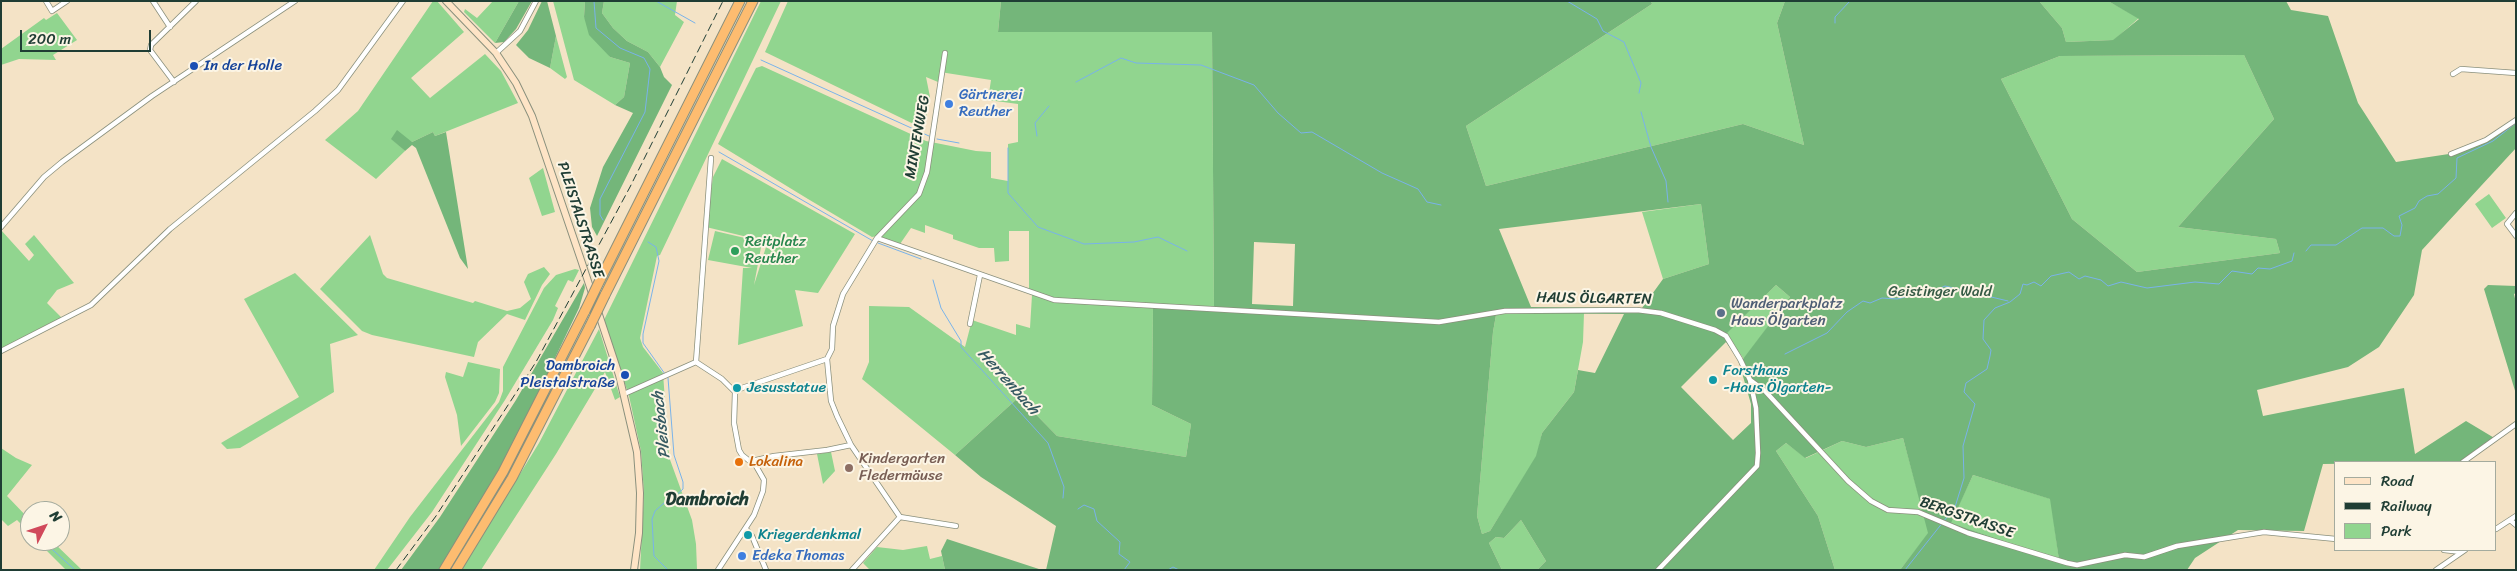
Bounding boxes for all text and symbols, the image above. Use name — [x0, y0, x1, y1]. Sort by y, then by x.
scale bar — [22, 20, 154, 52]
text: 200 m — [28, 26, 71, 52]
place label: In der Holle — [204, 57, 282, 75]
marker: In der Holle — [188, 60, 200, 72]
place label: Gärtnerei Reuther — [959, 86, 1022, 121]
street label: MINTENWEG — [902, 94, 934, 180]
marker: Gärtnerei Reuther — [943, 98, 955, 110]
street label: PLEISTALSTRASSE — [553, 160, 607, 280]
place label: Reitplatz Reuther — [745, 233, 806, 268]
marker: Reitplatz Reuther — [729, 245, 741, 257]
park label: Geistinger Wald — [1888, 283, 1992, 301]
street label: HAUS ÖLGARTEN — [1536, 289, 1652, 309]
place label: Wanderparkplatz Haus Ölgarten — [1731, 295, 1842, 330]
marker: Wanderparkplatz Haus Ölgarten — [1715, 307, 1727, 319]
water label: Herrenbach — [973, 345, 1043, 419]
place label: Dambroich Pleistalstraße — [520, 357, 615, 392]
place label: Forsthaus -Haus Ölgarten- — [1723, 362, 1832, 397]
marker: Dambroich Pleistalstraße — [619, 369, 631, 381]
marker: Forsthaus -Haus Ölgarten- — [1707, 374, 1719, 386]
place label: Jesusstatue — [747, 379, 826, 397]
marker: Jesusstatue — [731, 382, 743, 394]
water label: Pleisbach — [649, 391, 675, 459]
place label: Kindergarten Fledermäuse — [859, 450, 945, 485]
place label: Lokalina — [749, 453, 803, 471]
marker: Lokalina — [733, 456, 745, 468]
legend — [2334, 461, 2497, 551]
marker: Kindergarten Fledermäuse — [843, 462, 855, 474]
text: Road — [2381, 468, 2413, 494]
district label: Dambroich — [665, 489, 749, 511]
street label: BERGSTRASSE — [1917, 493, 2017, 543]
text: Railway — [2381, 493, 2432, 519]
north arrow — [20, 501, 70, 551]
text: N — [43, 505, 69, 528]
text: Park — [2381, 518, 2412, 544]
place label: Kriegerdenkmal — [758, 526, 861, 544]
marker: Kriegerdenkmal — [742, 529, 754, 541]
place label: Edeka Thomas — [752, 547, 844, 565]
marker: Edeka Thomas — [736, 550, 748, 562]

